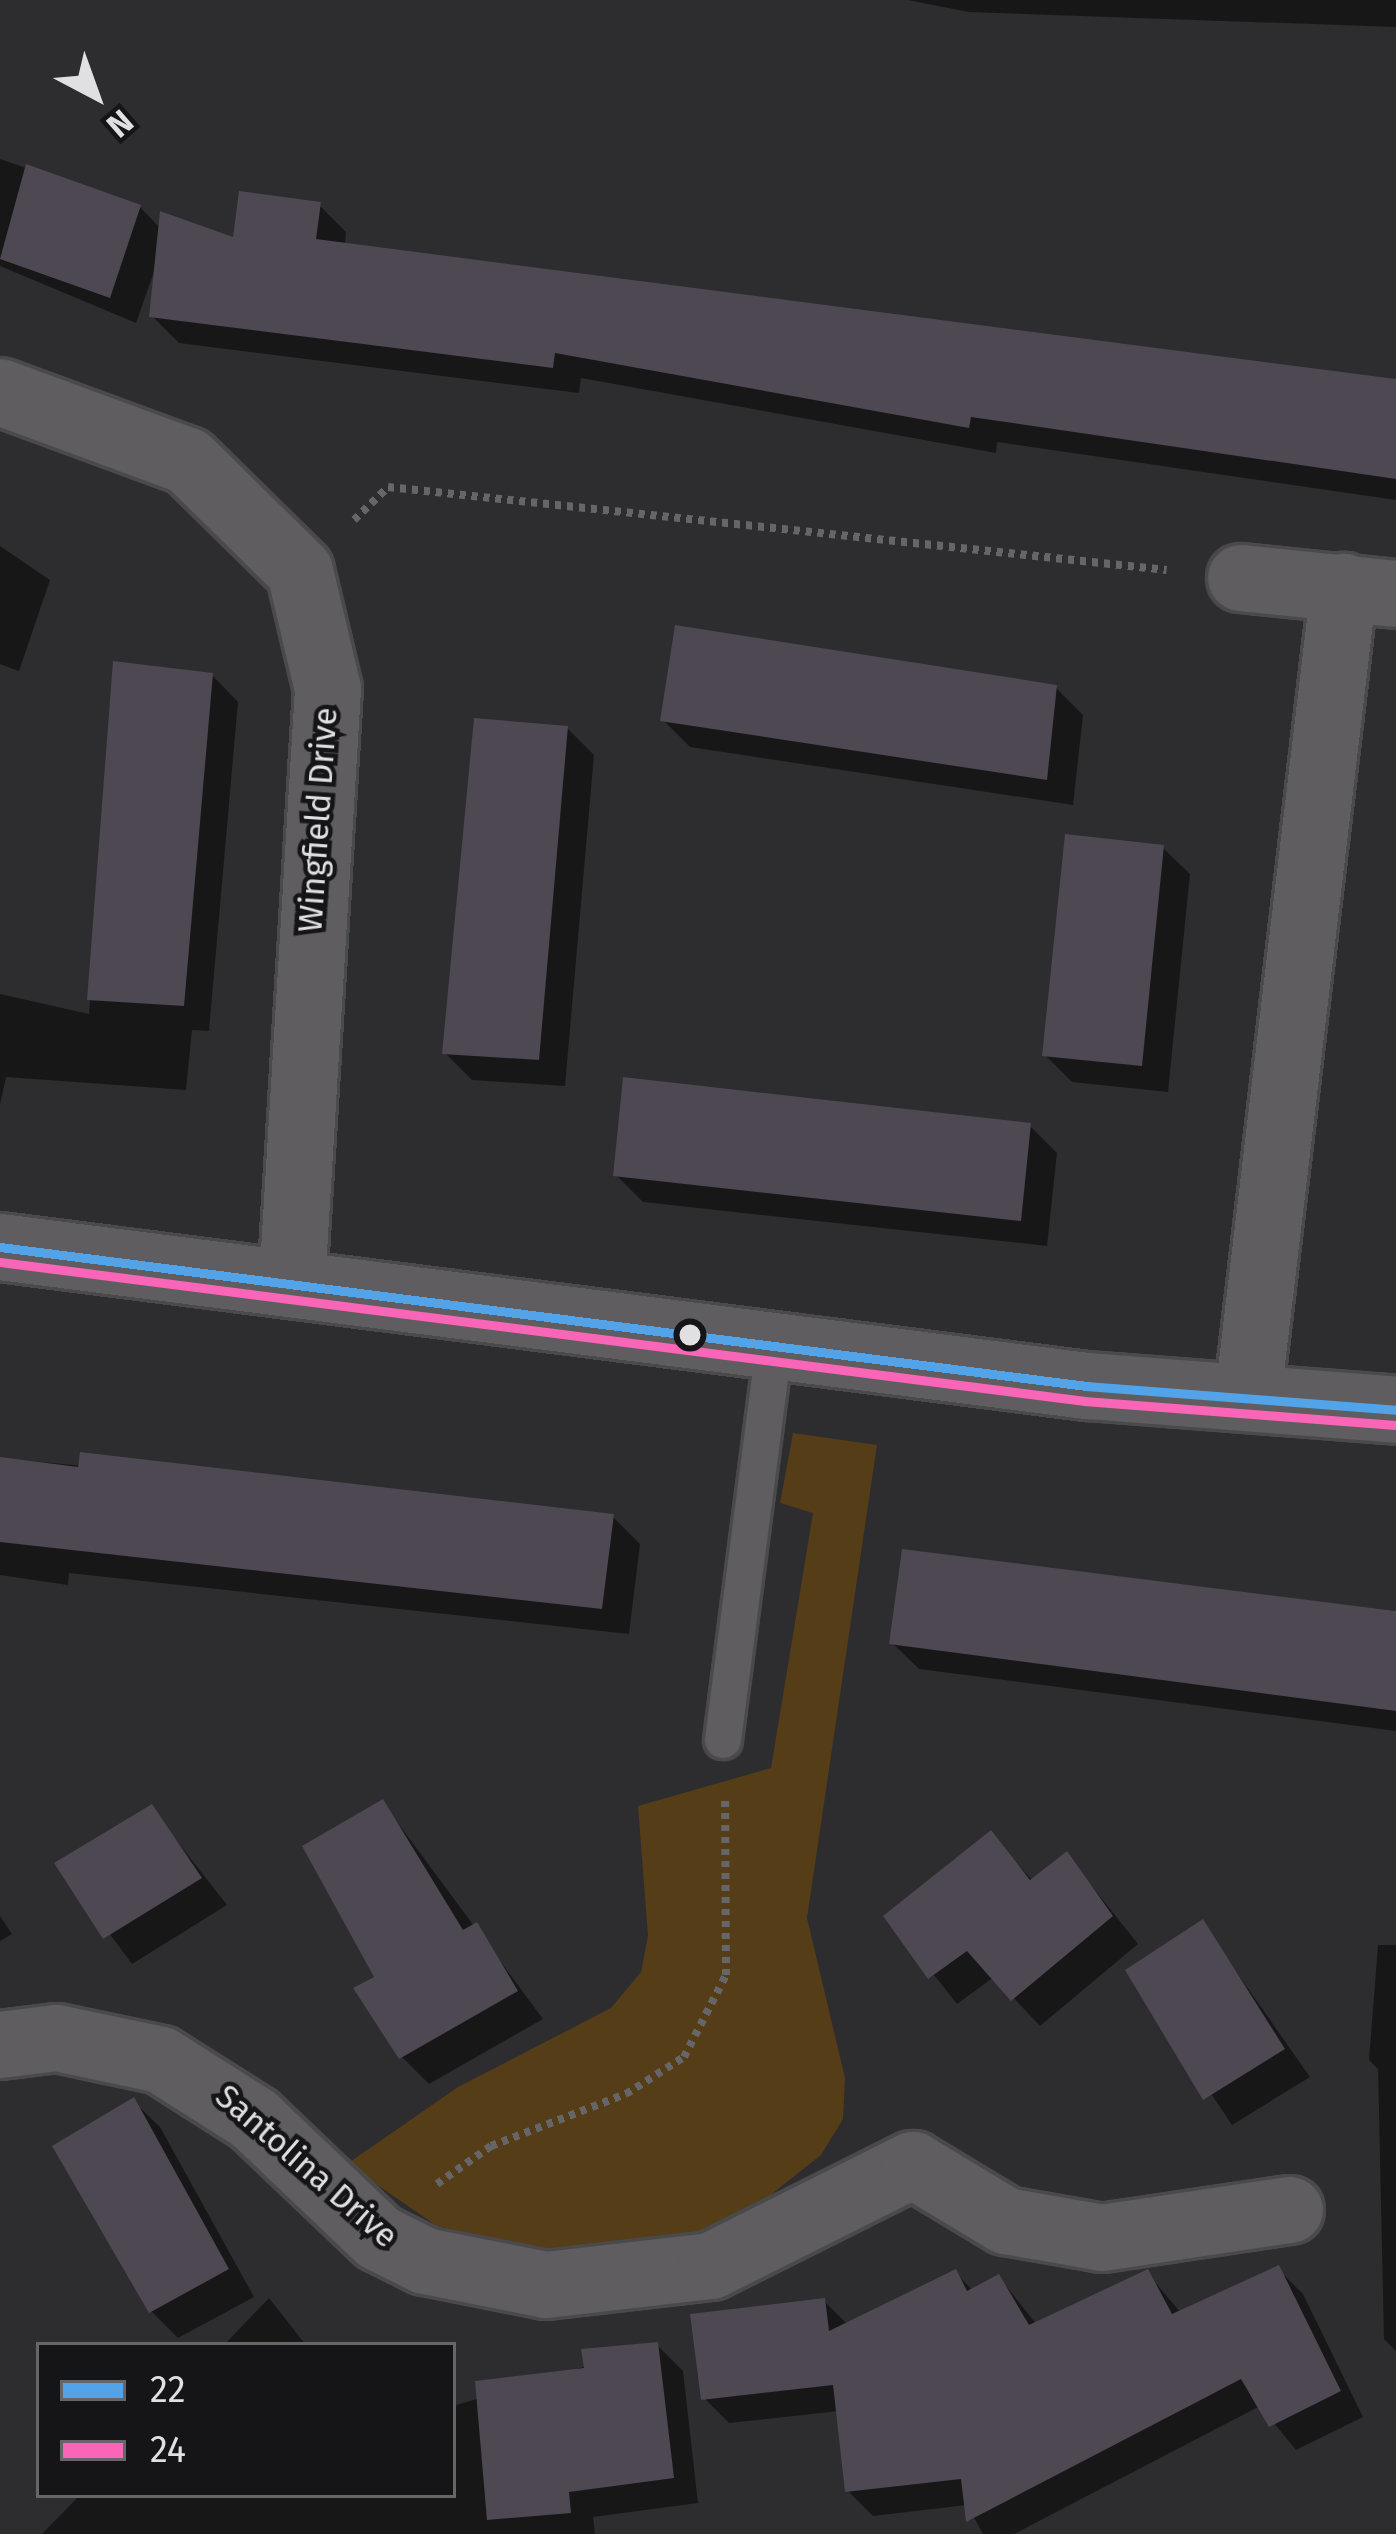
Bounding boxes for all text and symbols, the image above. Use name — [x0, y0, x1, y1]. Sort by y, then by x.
north arrow — [36, 36, 156, 156]
text: N — [98, 101, 141, 145]
street label: Wingfield Drive — [291, 706, 347, 934]
unlabelled marker — [679, 1324, 701, 1346]
street label: Santolina Drive — [207, 2077, 405, 2257]
legend — [36, 2342, 456, 2498]
text: 22 — [150, 2368, 186, 2412]
text: 24 — [150, 2428, 186, 2472]

